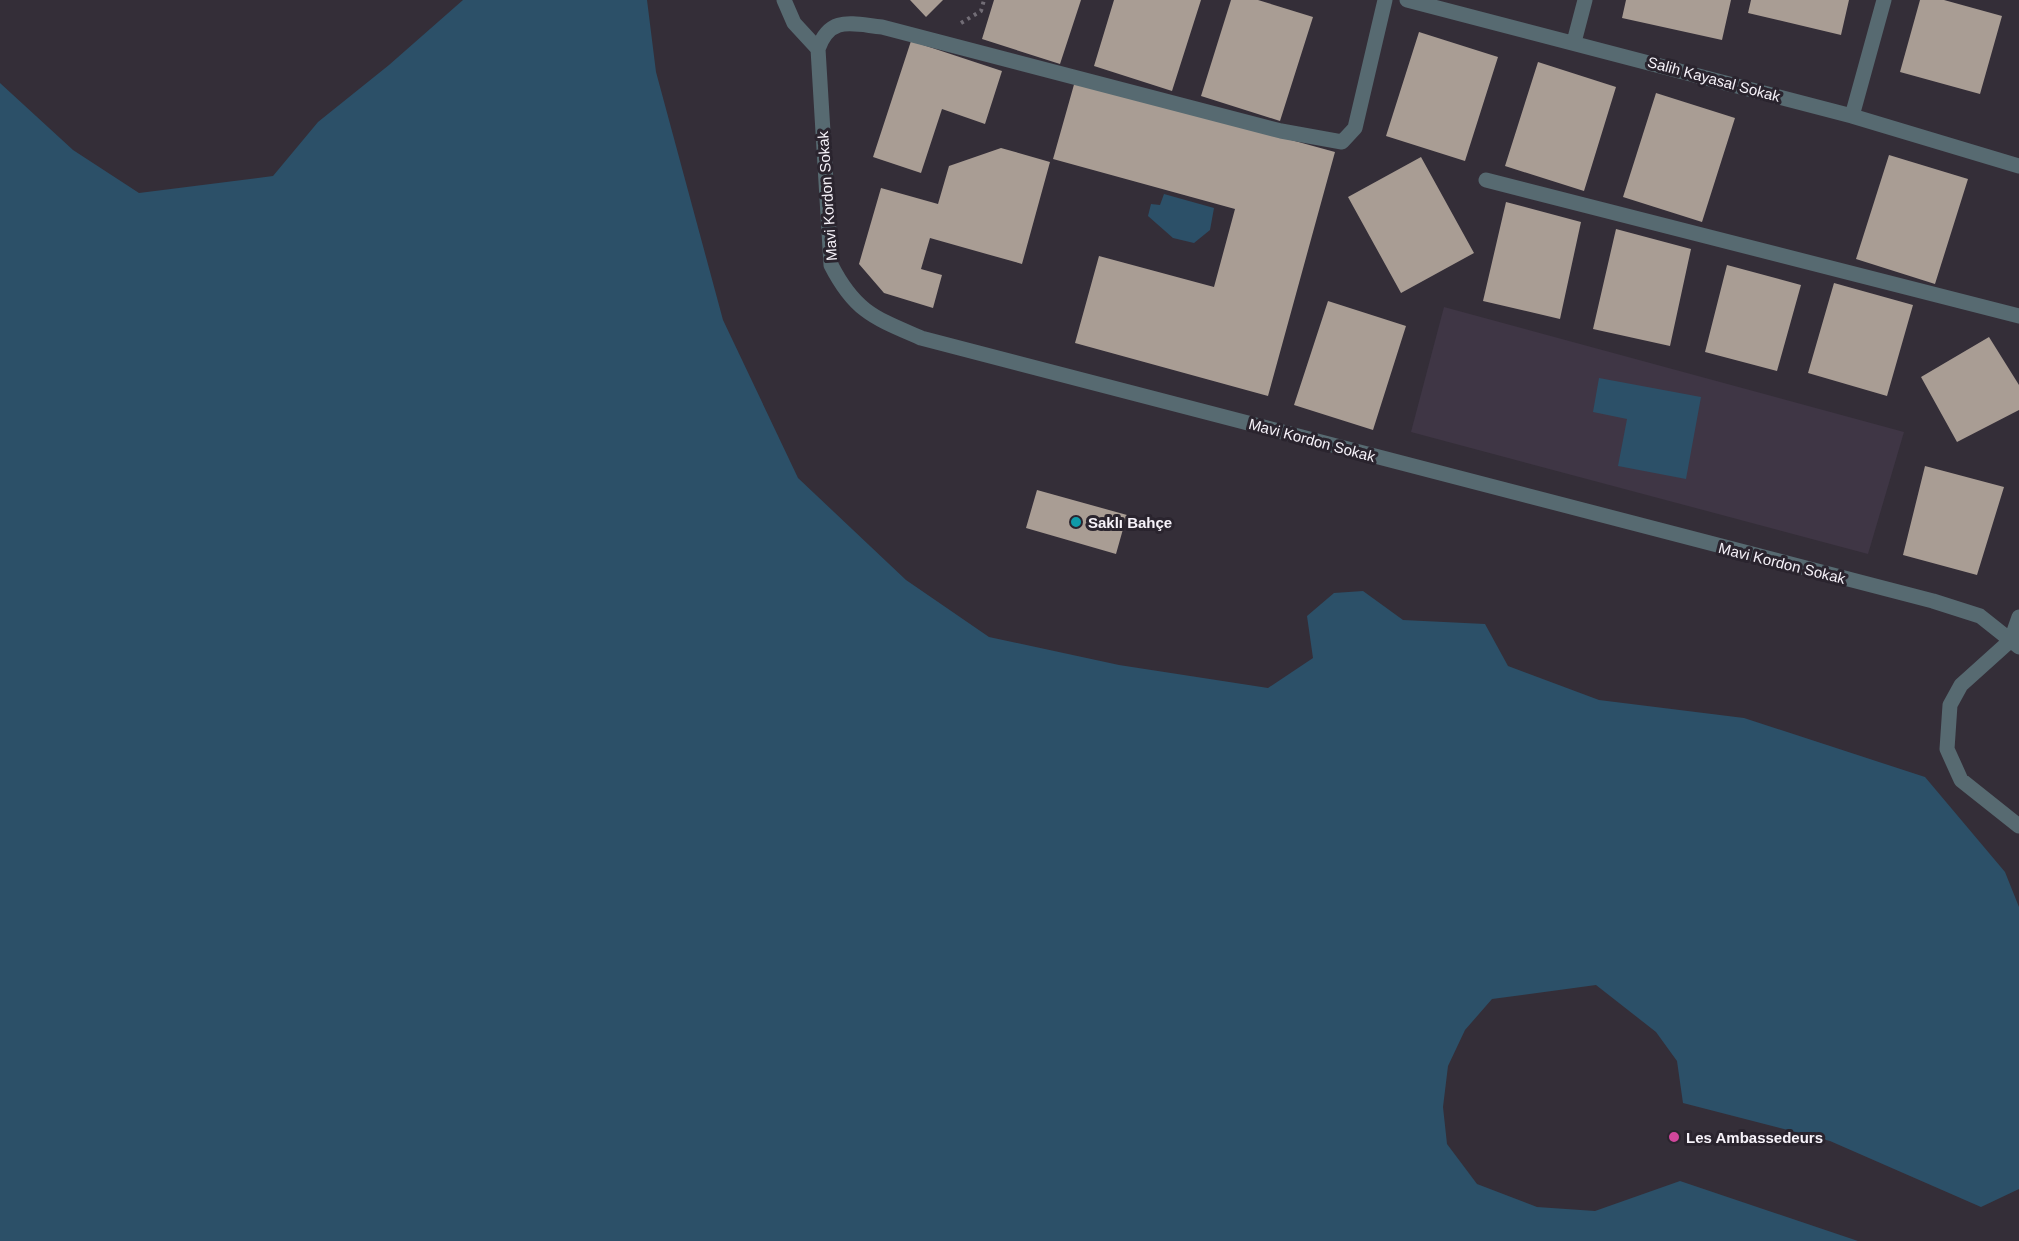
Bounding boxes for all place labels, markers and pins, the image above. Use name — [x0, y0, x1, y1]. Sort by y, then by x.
place label: Saklı Bahçe — [1088, 514, 1172, 531]
marker: Saklı Bahçe — [1069, 515, 1083, 529]
place label: Les Ambassedeurs — [1686, 1129, 1823, 1146]
marker: Les Ambassedeurs — [1667, 1130, 1681, 1144]

